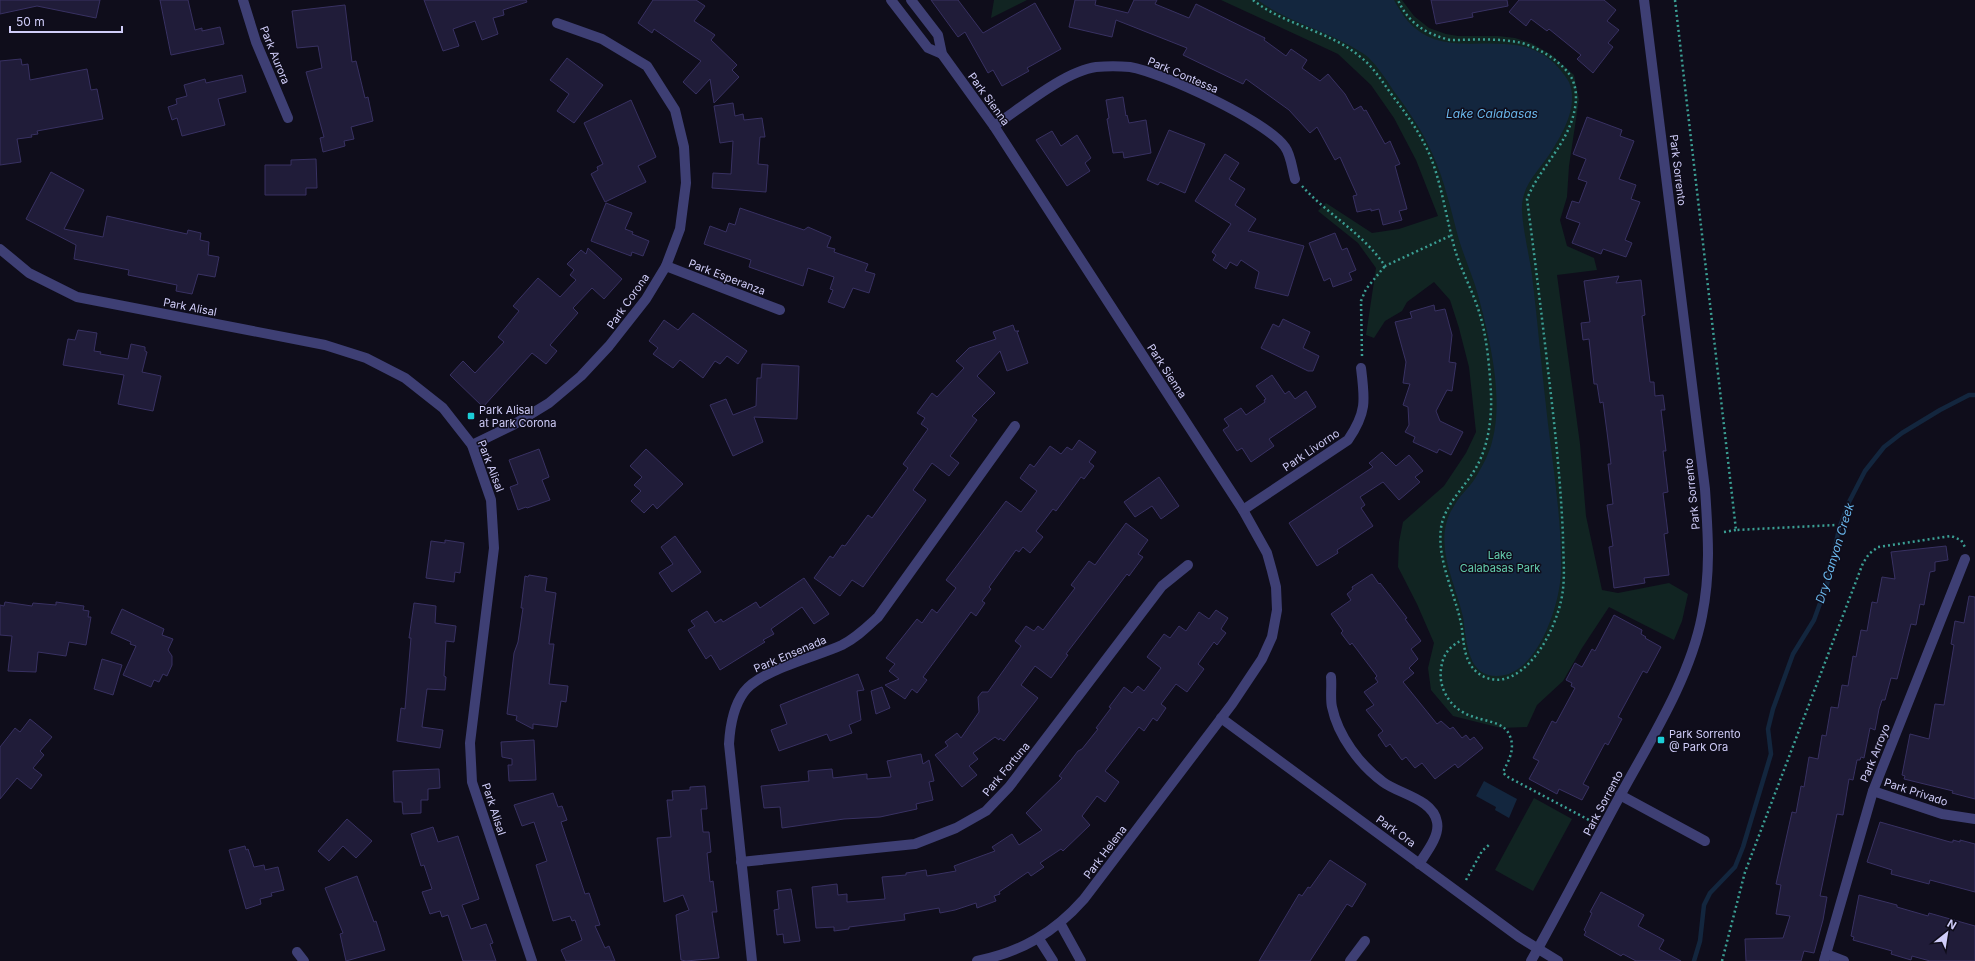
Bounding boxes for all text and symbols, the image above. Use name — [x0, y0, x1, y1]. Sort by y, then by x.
scale bar — [10, 8, 122, 34]
text: 50 m — [16, 14, 45, 29]
street label: Park Aurora — [257, 24, 293, 86]
street label: Park Contessa — [1146, 54, 1220, 96]
street label: Park Sienna — [965, 70, 1013, 128]
water label: Lake Calabasas — [1446, 106, 1538, 121]
street label: Park Sorrento — [1667, 134, 1689, 207]
street label: Park Esperanza — [687, 256, 767, 298]
street label: Park Corona — [604, 271, 652, 331]
street label: Park Alisal — [162, 295, 218, 319]
street label: Park Sienna — [1144, 341, 1190, 401]
place label: Park Alisal at Park Corona — [479, 403, 556, 430]
marker: Park Alisal at Park Corona — [466, 411, 476, 421]
street label: Park Livorno — [1280, 426, 1342, 474]
street label: Park Alisal — [475, 438, 507, 494]
street label: Park Sorrento — [1681, 457, 1703, 530]
water label: Dry Canyon Creek — [1812, 500, 1857, 605]
park label: Lake Calabasas Park — [1460, 548, 1540, 575]
street label: Park Ensenada — [752, 632, 828, 676]
street label: Park Arroyo — [1857, 722, 1893, 784]
place label: Park Sorrento @ Park Ora — [1669, 727, 1741, 754]
marker: Park Sorrento @ Park Ora — [1656, 735, 1666, 745]
street label: Park Fortuna — [979, 739, 1033, 799]
street label: Park Sorrento — [1580, 768, 1626, 838]
street label: Park Privado — [1882, 775, 1950, 809]
street label: Park Alisal — [479, 781, 509, 837]
street label: Park Ora — [1374, 812, 1418, 850]
street label: Park Helena — [1080, 823, 1130, 881]
north arrow — [1927, 913, 1967, 953]
text: N — [1945, 916, 1959, 932]

